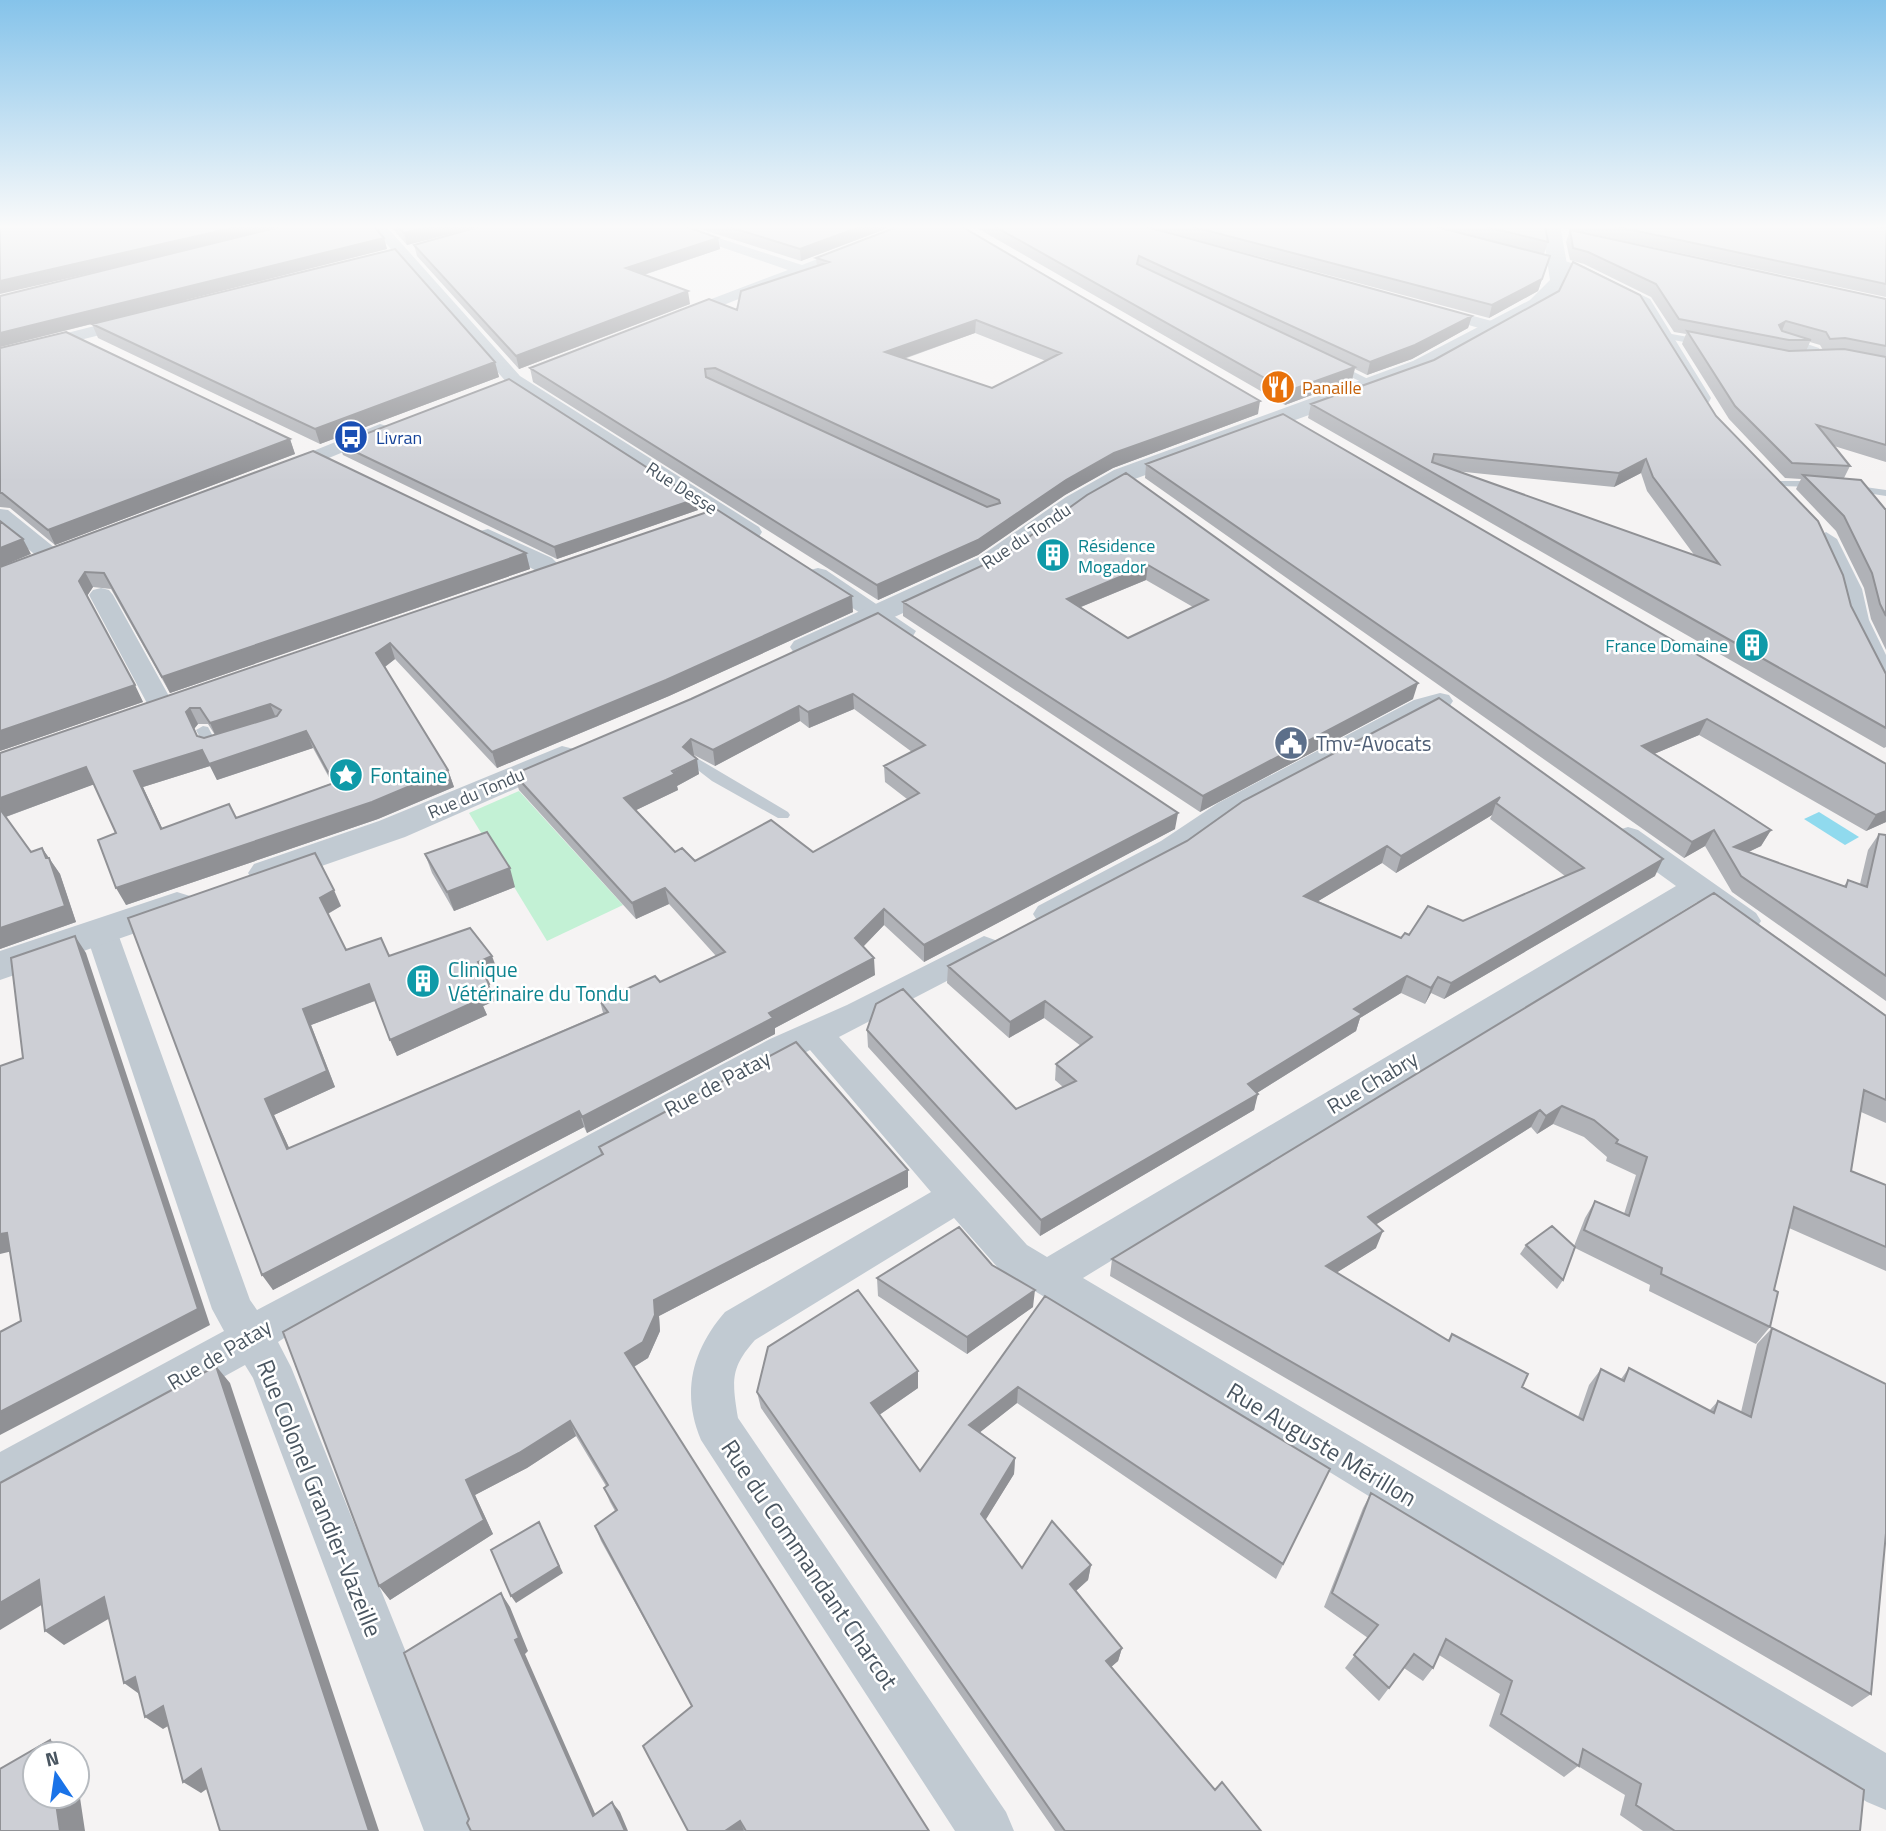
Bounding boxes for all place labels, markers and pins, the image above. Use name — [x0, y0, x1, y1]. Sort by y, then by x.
restaurant icon: Panaille — [1259, 368, 1297, 406]
place label: Panaille — [1302, 374, 1362, 401]
bus stop icon: Livran — [332, 418, 370, 456]
place label: Livran — [376, 424, 422, 451]
place label: Résidence Mogador — [1078, 532, 1155, 580]
building icon: Résidence Mogador — [1034, 536, 1072, 574]
building icon: France Domaine — [1733, 626, 1771, 664]
place label: France Domaine — [1605, 632, 1728, 659]
public building icon: Tmv-Avocats — [1272, 724, 1310, 762]
place label: Tmv-Avocats — [1316, 727, 1431, 759]
place icon: Fontaine — [327, 756, 365, 794]
place label: Fontaine — [370, 759, 447, 791]
place label: Clinique Vétérinaire du Tondu — [448, 953, 629, 1009]
building icon: Clinique Vétérinaire du Tondu — [404, 962, 442, 1000]

